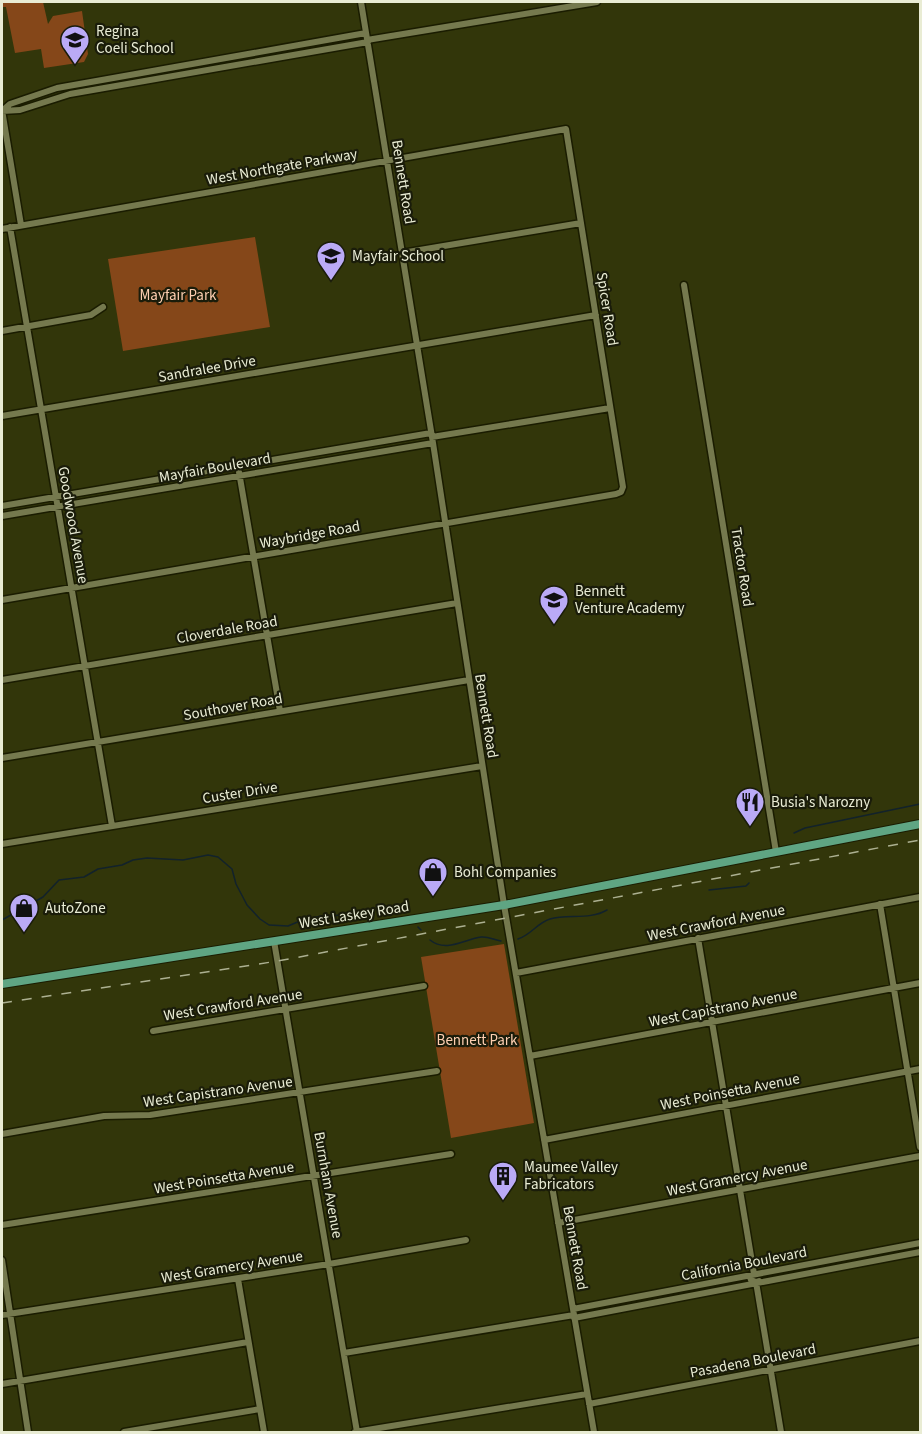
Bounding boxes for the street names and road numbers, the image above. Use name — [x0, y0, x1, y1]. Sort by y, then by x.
street label: Bennett Road — [386, 138, 420, 226]
street label: West Northgate Parkway — [205, 143, 359, 191]
street label: Spicer Road — [591, 271, 623, 347]
street label: Sandralee Drive — [157, 350, 257, 388]
street label: Mayfair Boulevard — [157, 448, 273, 488]
street label: Goodwood Avenue — [52, 465, 94, 585]
street label: Waybridge Road — [258, 516, 362, 554]
street label: Tractor Road — [725, 526, 759, 608]
street label: Cloverdale Road — [175, 611, 279, 649]
street label: Bennett Road — [469, 672, 503, 760]
street label: Southover Road — [182, 688, 284, 726]
street label: Custer Drive — [201, 777, 279, 809]
street label: West Laskey Road — [297, 896, 411, 934]
street label: West Crawford Avenue — [645, 899, 787, 947]
street label: West Capistrano Avenue — [647, 983, 799, 1033]
street label: West Crawford Avenue — [162, 984, 304, 1026]
street label: West Poinsetta Avenue — [659, 1068, 801, 1116]
street label: West Capistrano Avenue — [142, 1071, 294, 1113]
street label: Burnham Avenue — [308, 1130, 348, 1240]
street label: West Gramercy Avenue — [665, 1154, 809, 1202]
street label: West Poinsetta Avenue — [153, 1157, 295, 1199]
street label: Bennett Road — [557, 1204, 593, 1292]
street label: California Boulevard — [679, 1242, 809, 1286]
street label: West Gramercy Avenue — [160, 1245, 304, 1289]
street label: Pasadena Boulevard — [688, 1338, 818, 1384]

